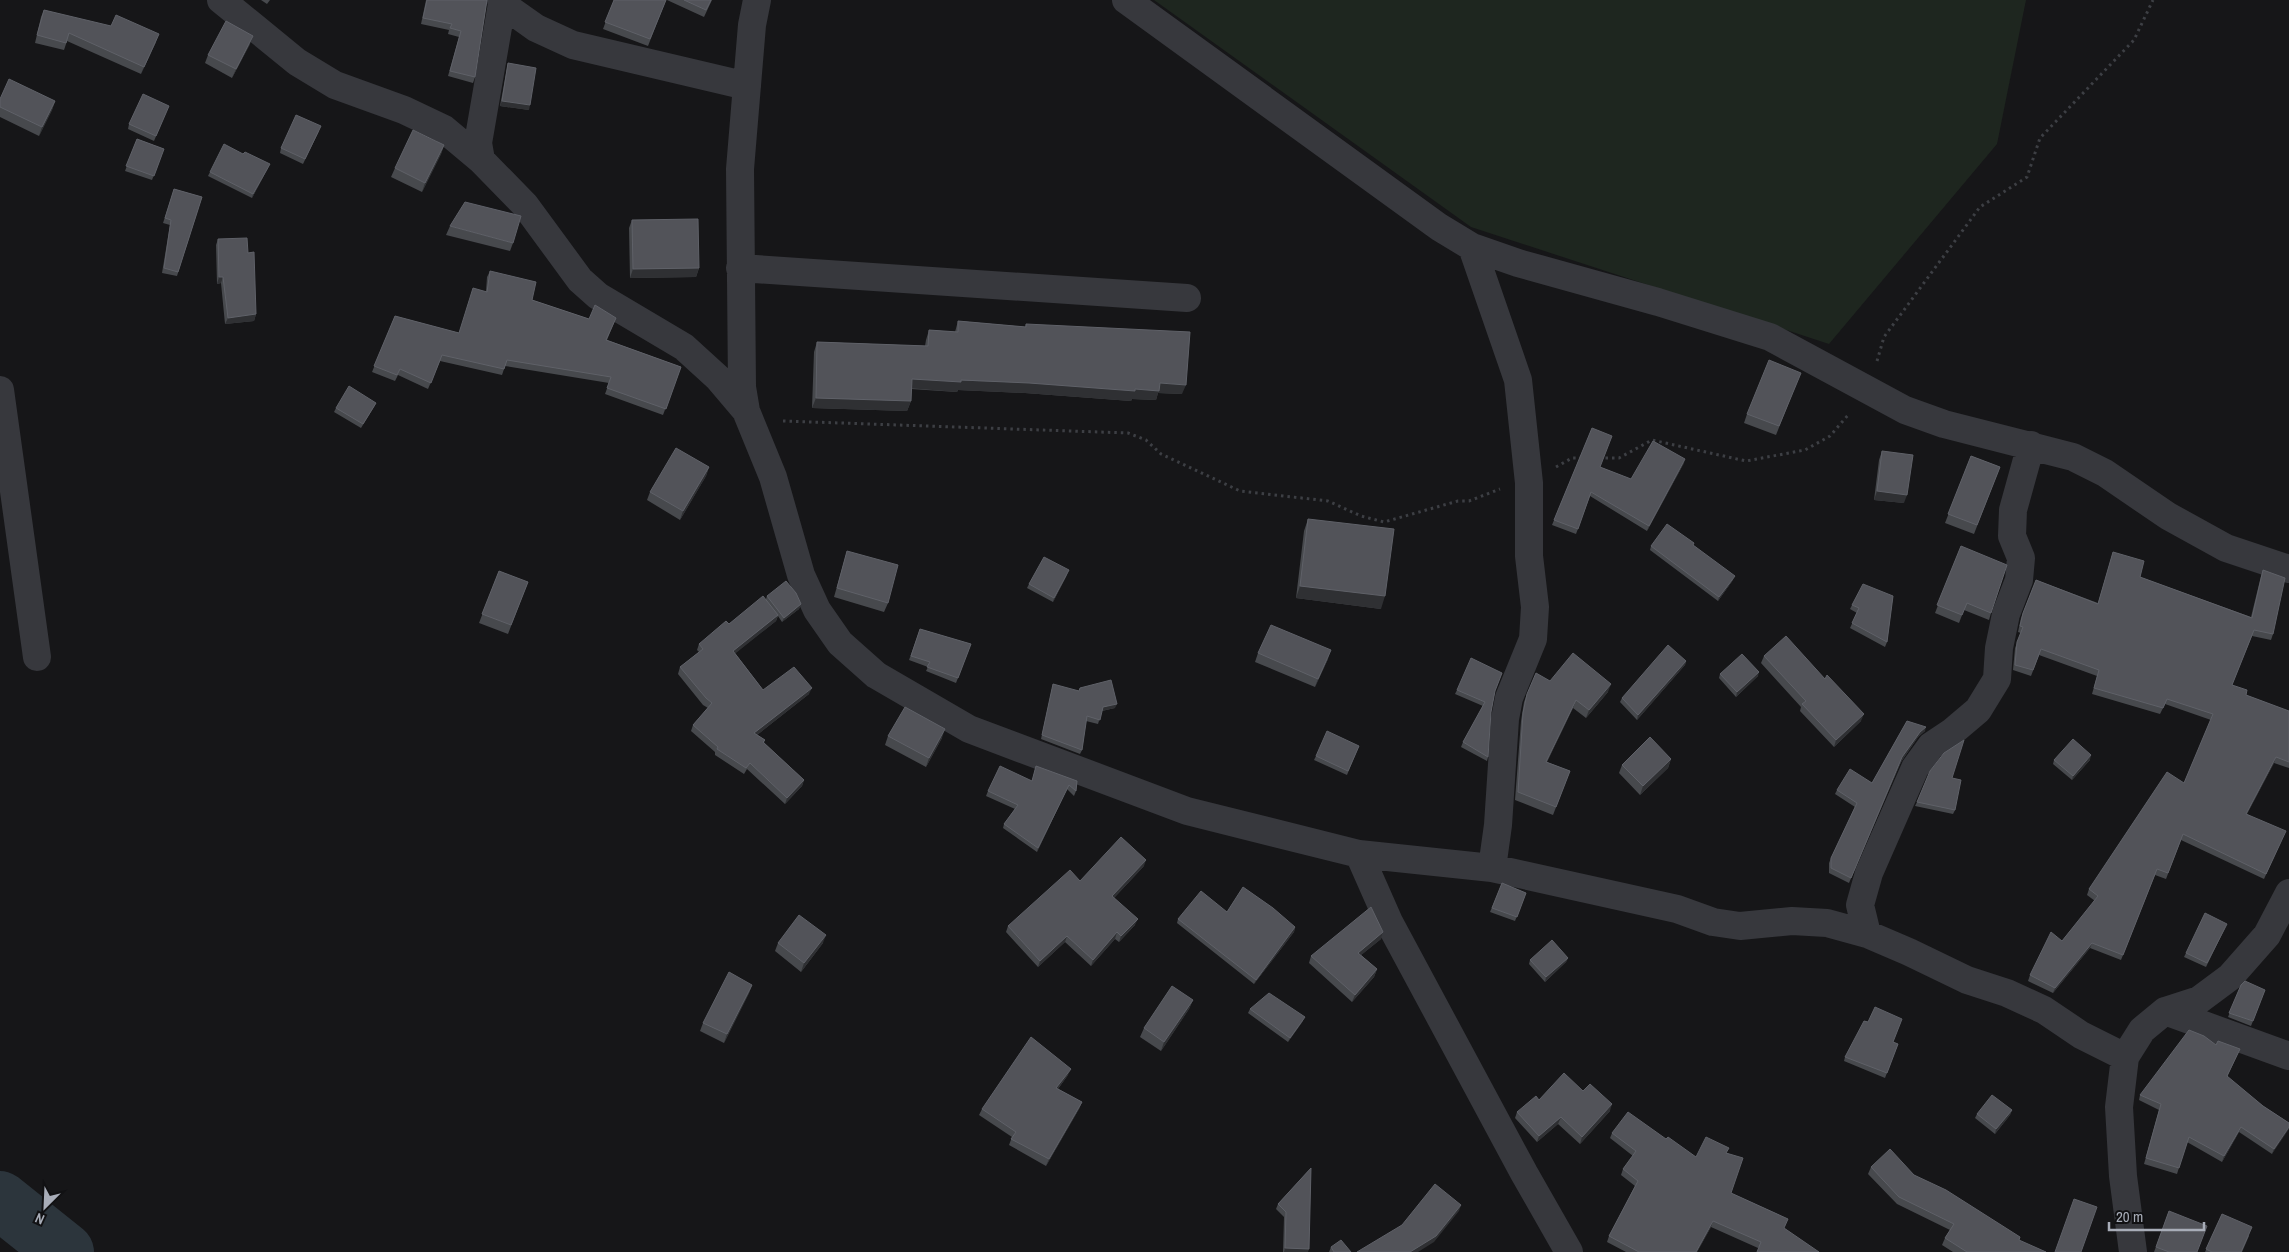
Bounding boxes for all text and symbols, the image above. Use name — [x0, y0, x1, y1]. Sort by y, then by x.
north arrow — [20, 1182, 70, 1232]
scale bar — [2109, 1200, 2204, 1232]
text: 20 m — [2116, 1206, 2143, 1227]
text: N — [32, 1209, 47, 1229]

